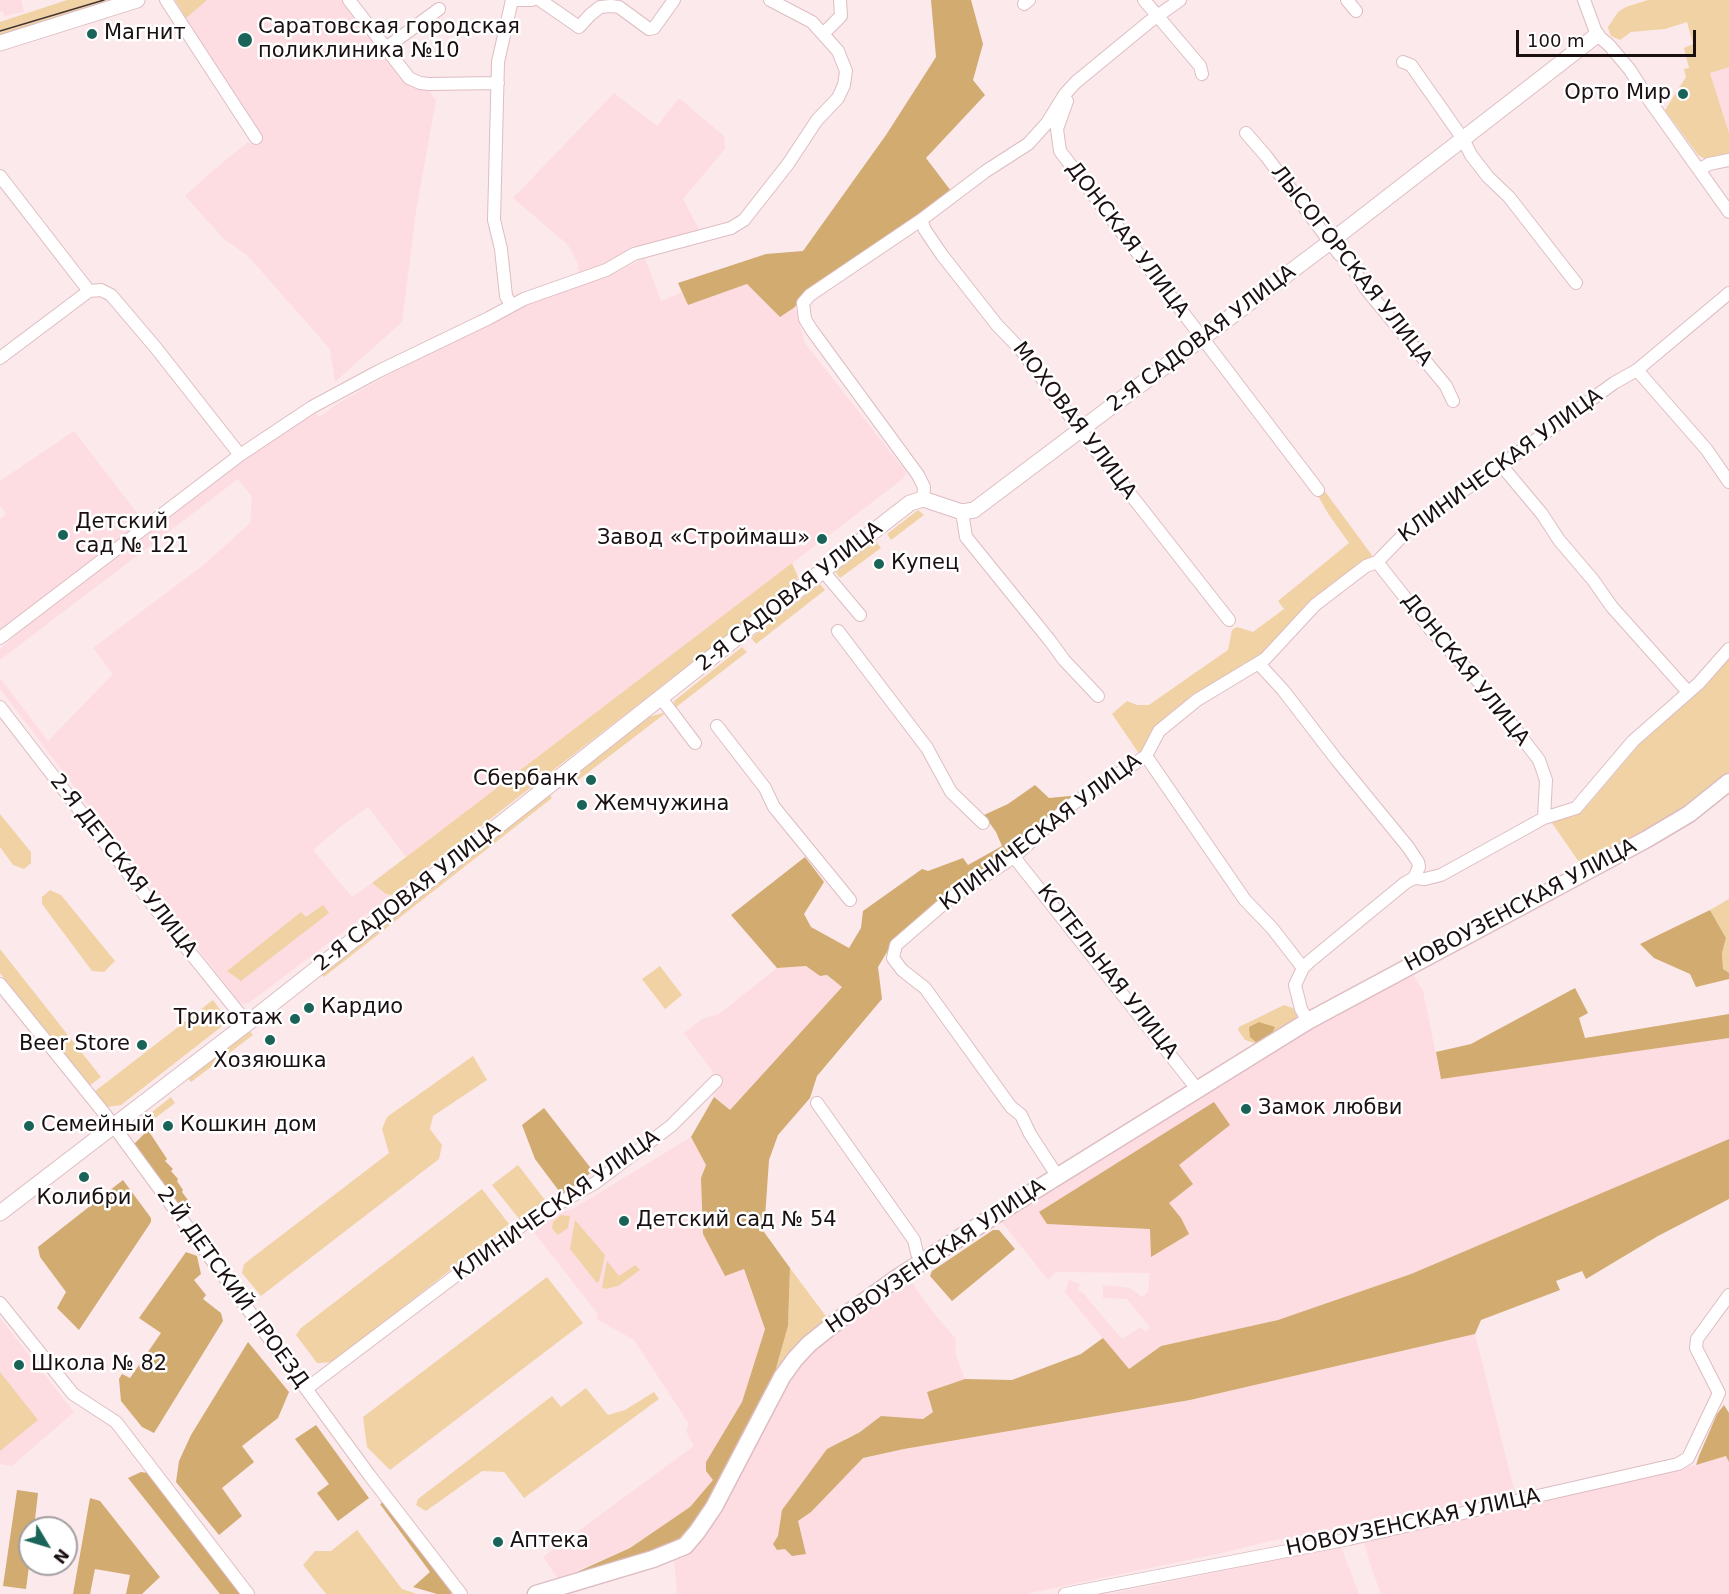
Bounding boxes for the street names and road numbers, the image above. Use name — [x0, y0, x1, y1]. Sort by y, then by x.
street label: ДОНСКАЯ УЛИЦА — [1060, 157, 1194, 323]
street label: ЛЫСОГОРСКАЯ УЛИЦА — [1265, 161, 1437, 371]
street label: 2-Я САДОВАЯ УЛИЦА — [1103, 260, 1301, 418]
street label: МОХОВАЯ УЛИЦА — [1007, 337, 1141, 505]
street label: КЛИНИЧЕСКАЯ УЛИЦА — [1394, 384, 1608, 548]
street label: 2-Я САДОВАЯ УЛИЦА — [692, 517, 888, 677]
street label: ДОНСКАЯ УЛИЦА — [1396, 589, 1534, 751]
street label: КЛИНИЧЕСКАЯ УЛИЦА — [935, 749, 1147, 917]
street label: 2-Я ДЕТСКАЯ УЛИЦА — [44, 770, 202, 962]
street label: 2-Я САДОВАЯ УЛИЦА — [310, 817, 506, 977]
street label: НОВОУЗЕНСКАЯ УЛИЦА — [1401, 834, 1641, 978]
street label: КОТЕЛЬНАЯ УЛИЦА — [1031, 880, 1183, 1064]
street label: КЛИНИЧЕСКАЯ УЛИЦА — [449, 1125, 665, 1287]
street label: НОВОУЗЕНСКАЯ УЛИЦА — [822, 1174, 1050, 1340]
street label: 2-Й ДЕТСКИЙ ПРОЕЗД — [151, 1183, 313, 1393]
street label: НОВОУЗЕНСКАЯ УЛИЦА — [1284, 1484, 1542, 1562]

